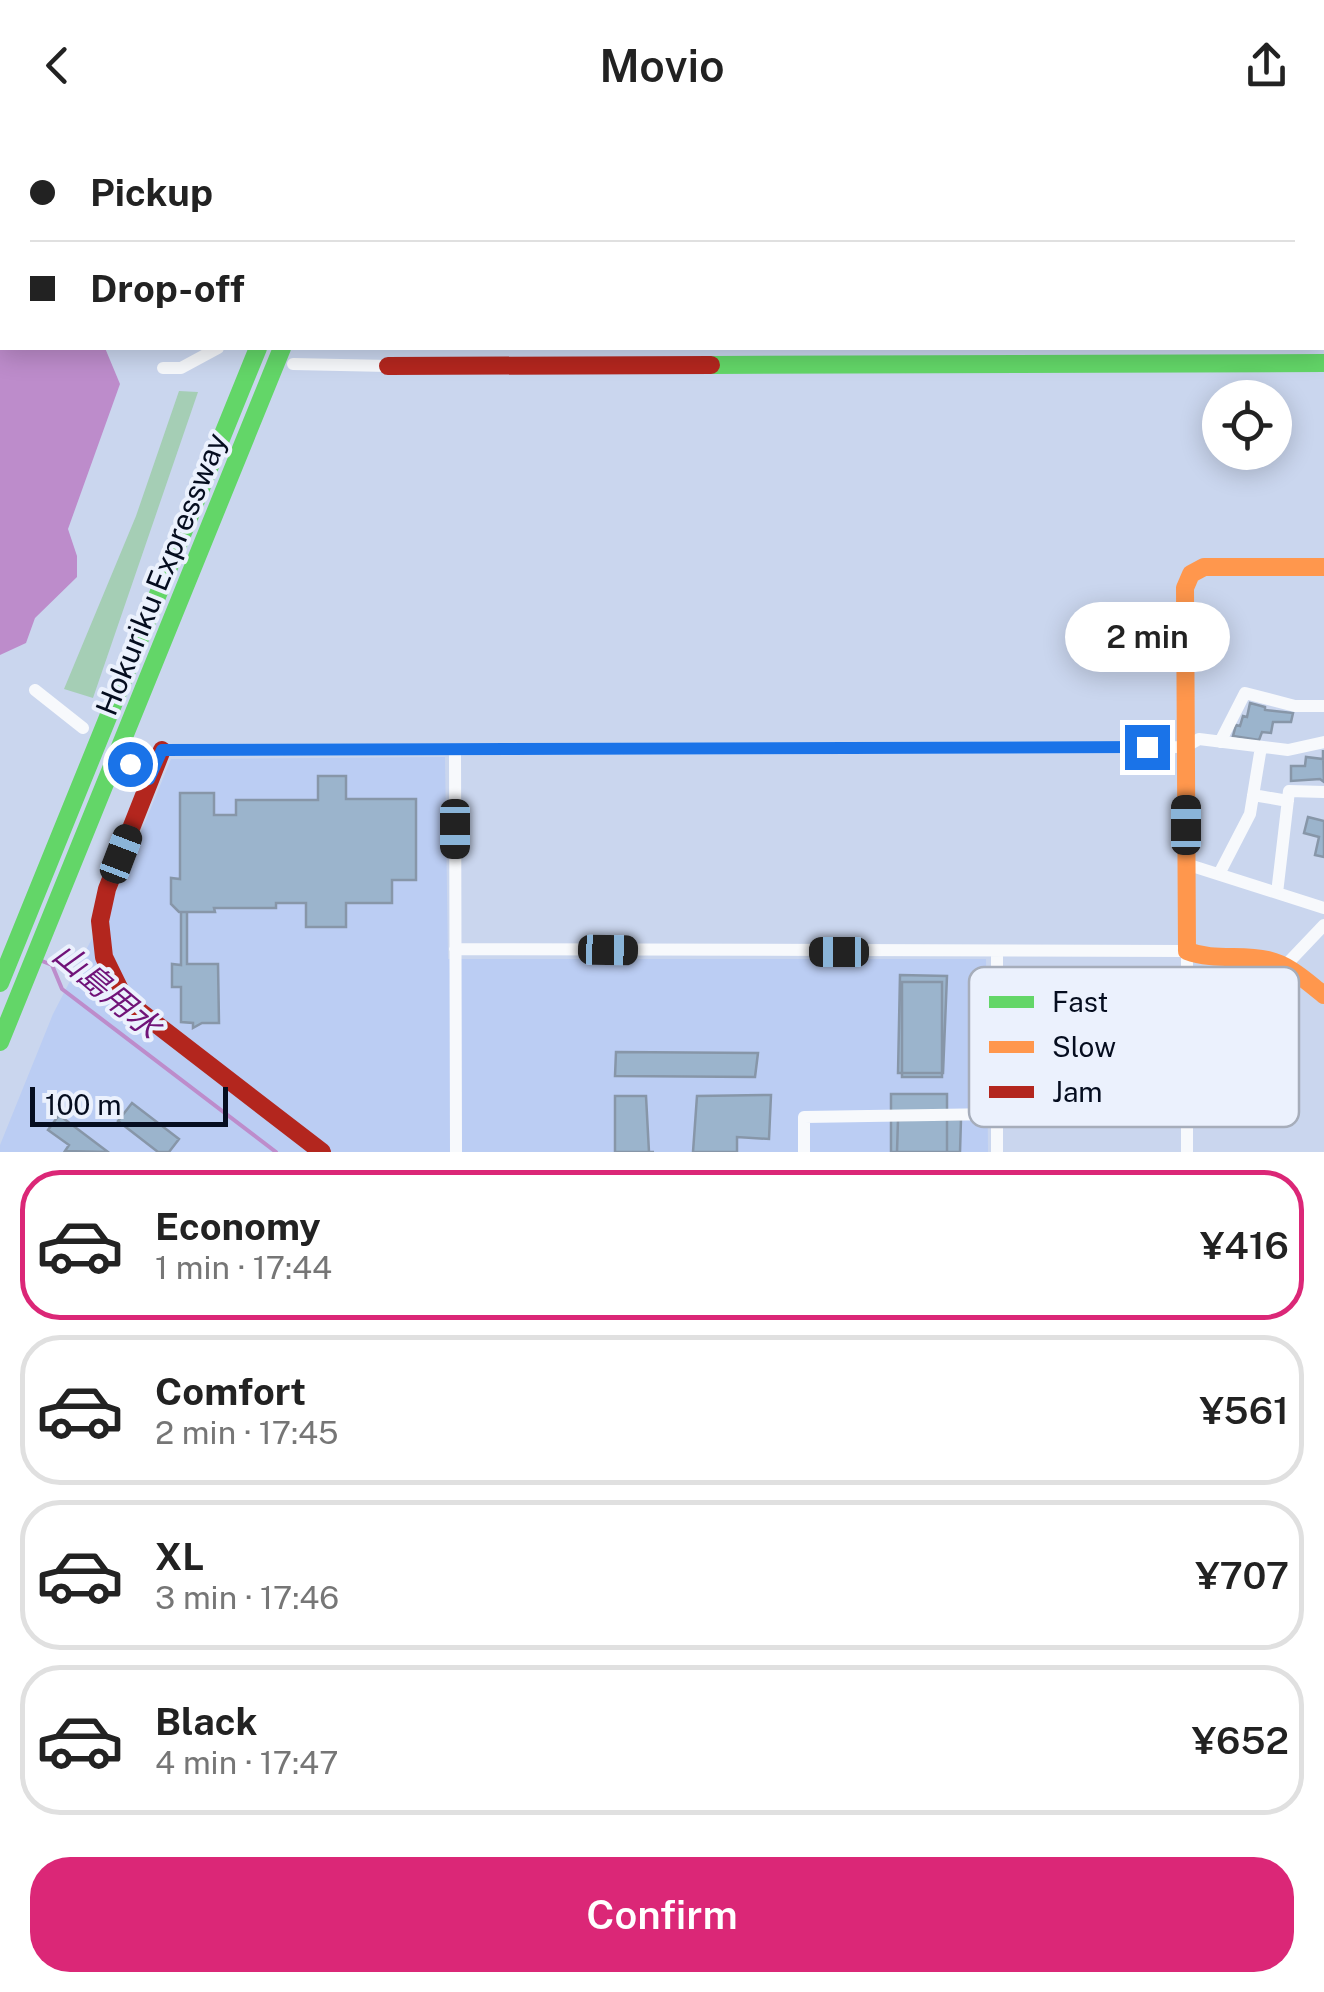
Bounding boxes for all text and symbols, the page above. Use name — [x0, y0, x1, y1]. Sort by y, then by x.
icon: back — [30, 38, 85, 93]
icon: share — [1239, 38, 1294, 93]
text: Movio — [599, 39, 725, 92]
text: Pickup — [90, 170, 213, 215]
text: Drop-off — [90, 266, 245, 311]
map controls — [1202, 380, 1292, 470]
button: locate — [1202, 380, 1292, 470]
street label: Hokuriku Expressway — [88, 428, 234, 720]
callout: 2 min — [1064, 602, 1230, 672]
text: 2 min — [1106, 618, 1189, 655]
route end — [1125, 725, 1170, 770]
route start — [108, 742, 153, 787]
car — [1171, 795, 1201, 855]
car — [440, 799, 470, 859]
car — [96, 821, 146, 887]
car — [578, 934, 638, 966]
water label: 山島用水 — [46, 935, 170, 1047]
car — [809, 937, 869, 967]
legend — [969, 967, 1299, 1127]
text: Fast — [1052, 985, 1108, 1018]
text: Slow — [1052, 1030, 1116, 1063]
text: Jam — [1052, 1075, 1103, 1108]
scale bar — [30, 1082, 228, 1126]
text: 100 m — [45, 1088, 122, 1121]
icon: car — [35, 1200, 125, 1290]
text: Economy — [155, 1204, 321, 1249]
text: ¥416 — [1200, 1223, 1289, 1268]
text: 1 min · 17:44 — [155, 1249, 332, 1286]
icon: car — [35, 1365, 125, 1455]
text: Comfort — [155, 1369, 306, 1414]
text: ¥561 — [1199, 1388, 1289, 1433]
text: 2 min · 17:45 — [155, 1414, 338, 1451]
icon: car — [35, 1530, 125, 1620]
text: XL — [155, 1534, 204, 1579]
text: ¥707 — [1195, 1553, 1289, 1598]
text: 3 min · 17:46 — [155, 1579, 339, 1616]
icon: car — [35, 1695, 125, 1785]
text: Black — [155, 1699, 258, 1744]
text: ¥652 — [1192, 1718, 1289, 1763]
text: 4 min · 17:47 — [155, 1744, 338, 1781]
button: Confirm — [30, 1857, 1294, 1972]

